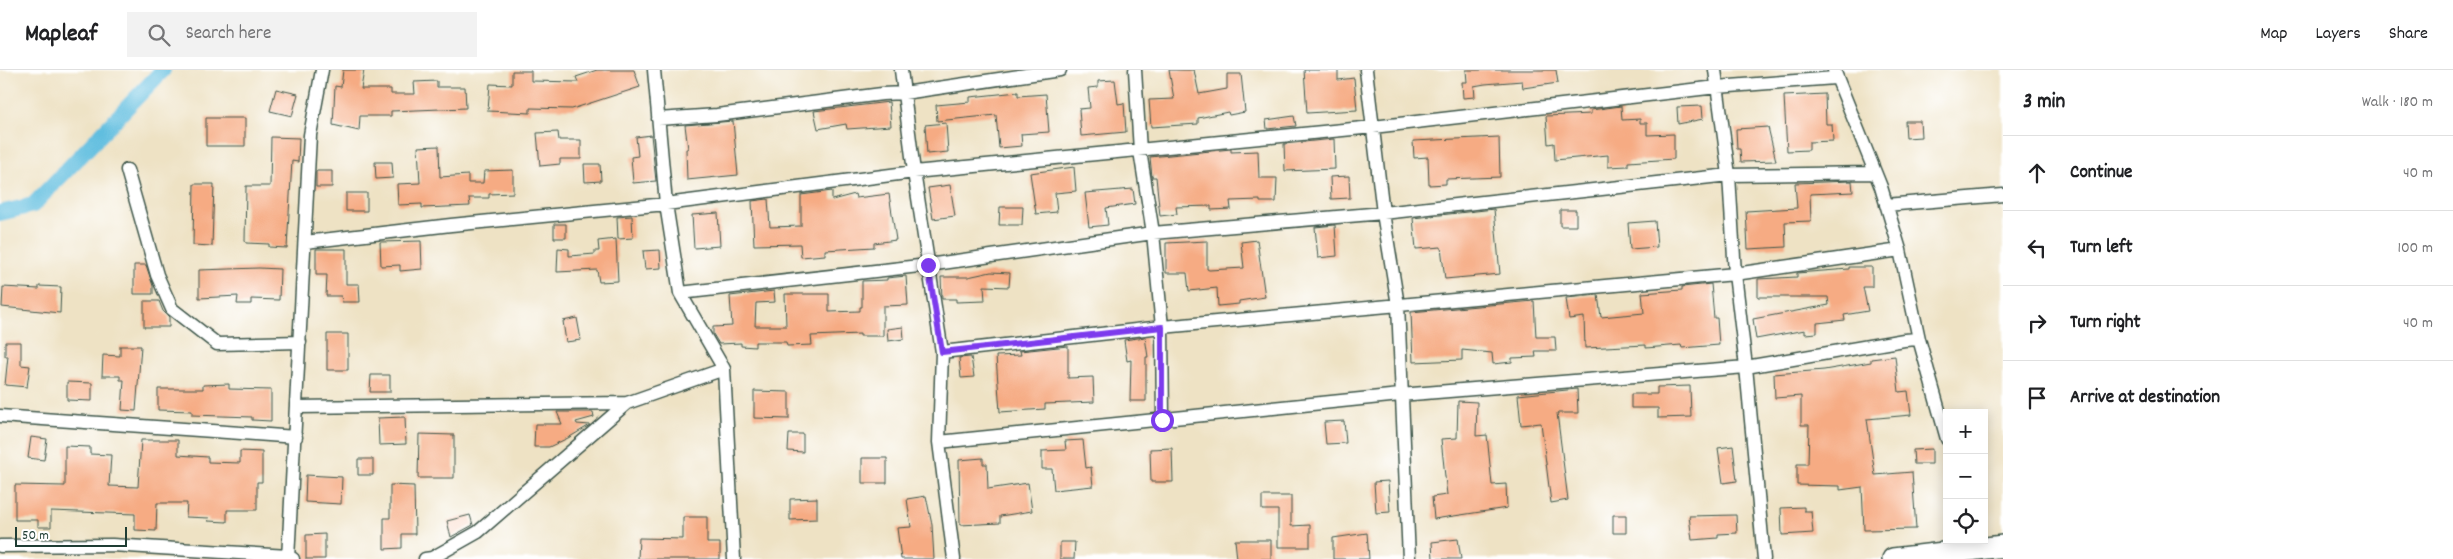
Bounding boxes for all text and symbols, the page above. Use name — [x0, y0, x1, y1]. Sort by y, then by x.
search box — [127, 12, 477, 57]
text: Mapleaf — [25, 18, 97, 52]
icon: search — [145, 21, 173, 49]
text: Search here — [185, 21, 271, 48]
text: Map — [2260, 22, 2287, 47]
text: Layers — [2315, 22, 2361, 47]
text: Share — [2389, 22, 2428, 47]
text: 3 min — [2023, 88, 2065, 118]
text: Walk · 180 m — [2362, 91, 2433, 114]
icon: ahead — [2023, 159, 2051, 187]
text: Continue — [2070, 160, 2132, 187]
text: 40 m — [2403, 162, 2433, 185]
icon: left — [2023, 234, 2051, 262]
text: Turn left — [2070, 235, 2133, 262]
text: 100 m — [2397, 237, 2433, 260]
route end — [917, 254, 940, 277]
icon: right — [2023, 309, 2051, 337]
text: Turn right — [2070, 310, 2141, 337]
text: 40 m — [2403, 312, 2433, 335]
icon: arrive — [2023, 384, 2051, 412]
text: Arrive at destination — [2070, 385, 2220, 412]
route start — [1151, 409, 1174, 432]
map controls — [1943, 409, 1988, 544]
button: + — [1943, 409, 1988, 454]
button: − — [1943, 454, 1988, 499]
button: locate — [1943, 499, 1988, 544]
scale bar — [15, 524, 128, 547]
text: 50 m — [22, 526, 49, 546]

